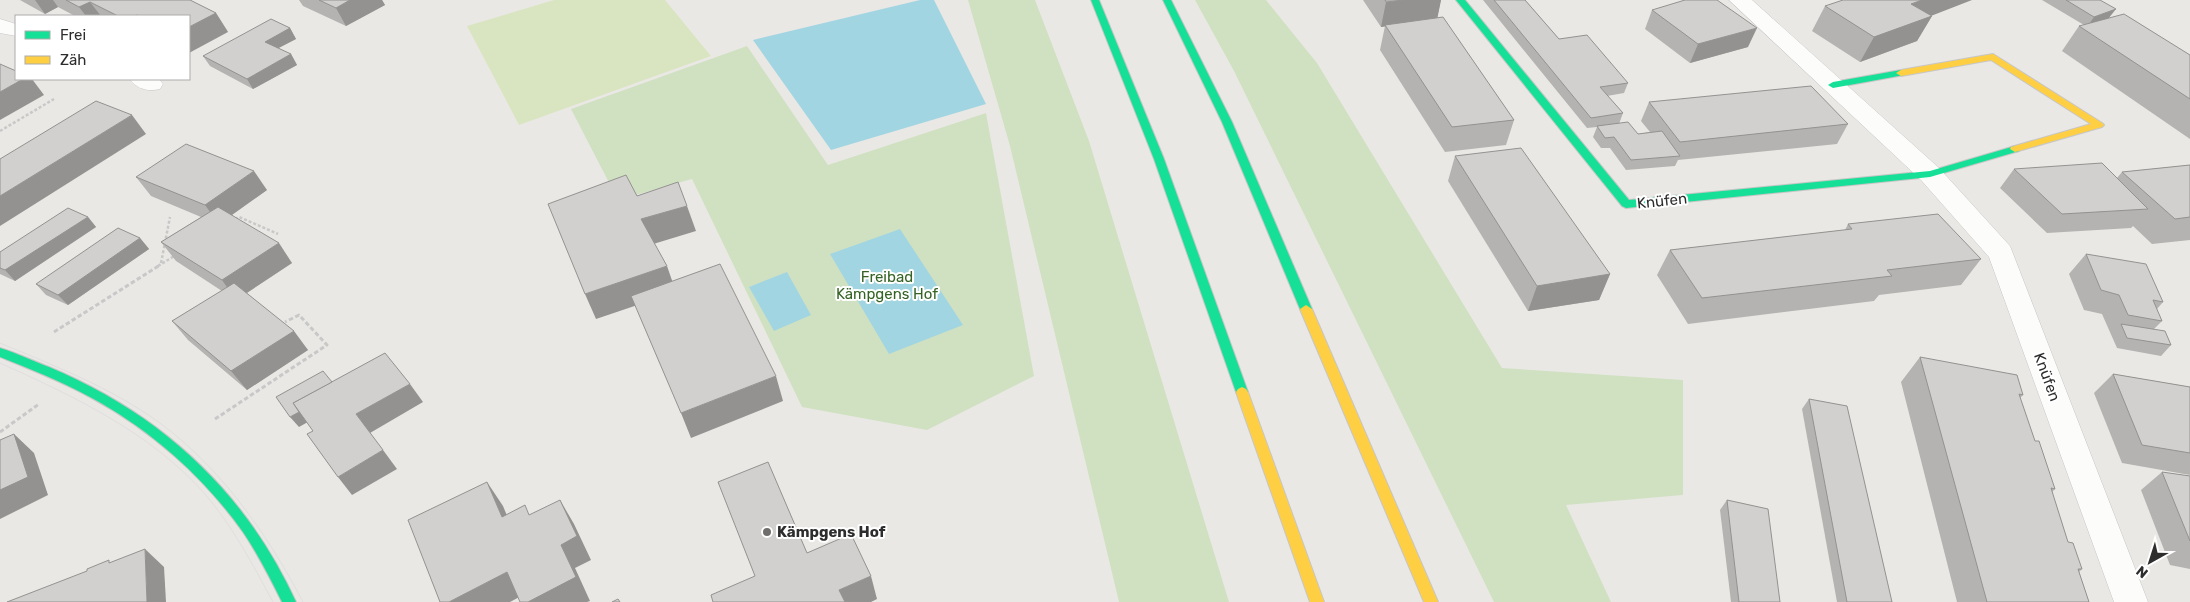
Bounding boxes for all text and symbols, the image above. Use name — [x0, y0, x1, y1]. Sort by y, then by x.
legend — [15, 15, 190, 80]
text: Frei — [60, 26, 86, 44]
text: Zäh — [60, 51, 86, 69]
street label: Knüfen — [1636, 189, 1688, 213]
park label: Freibad Kämpgens Hof — [836, 268, 938, 303]
street label: Knüfen — [2030, 350, 2064, 404]
place label: Kämpgens Hof — [777, 523, 886, 541]
marker: Kämpgens Hof — [761, 526, 773, 538]
north arrow — [2125, 537, 2175, 587]
text: N — [2133, 562, 2151, 581]

